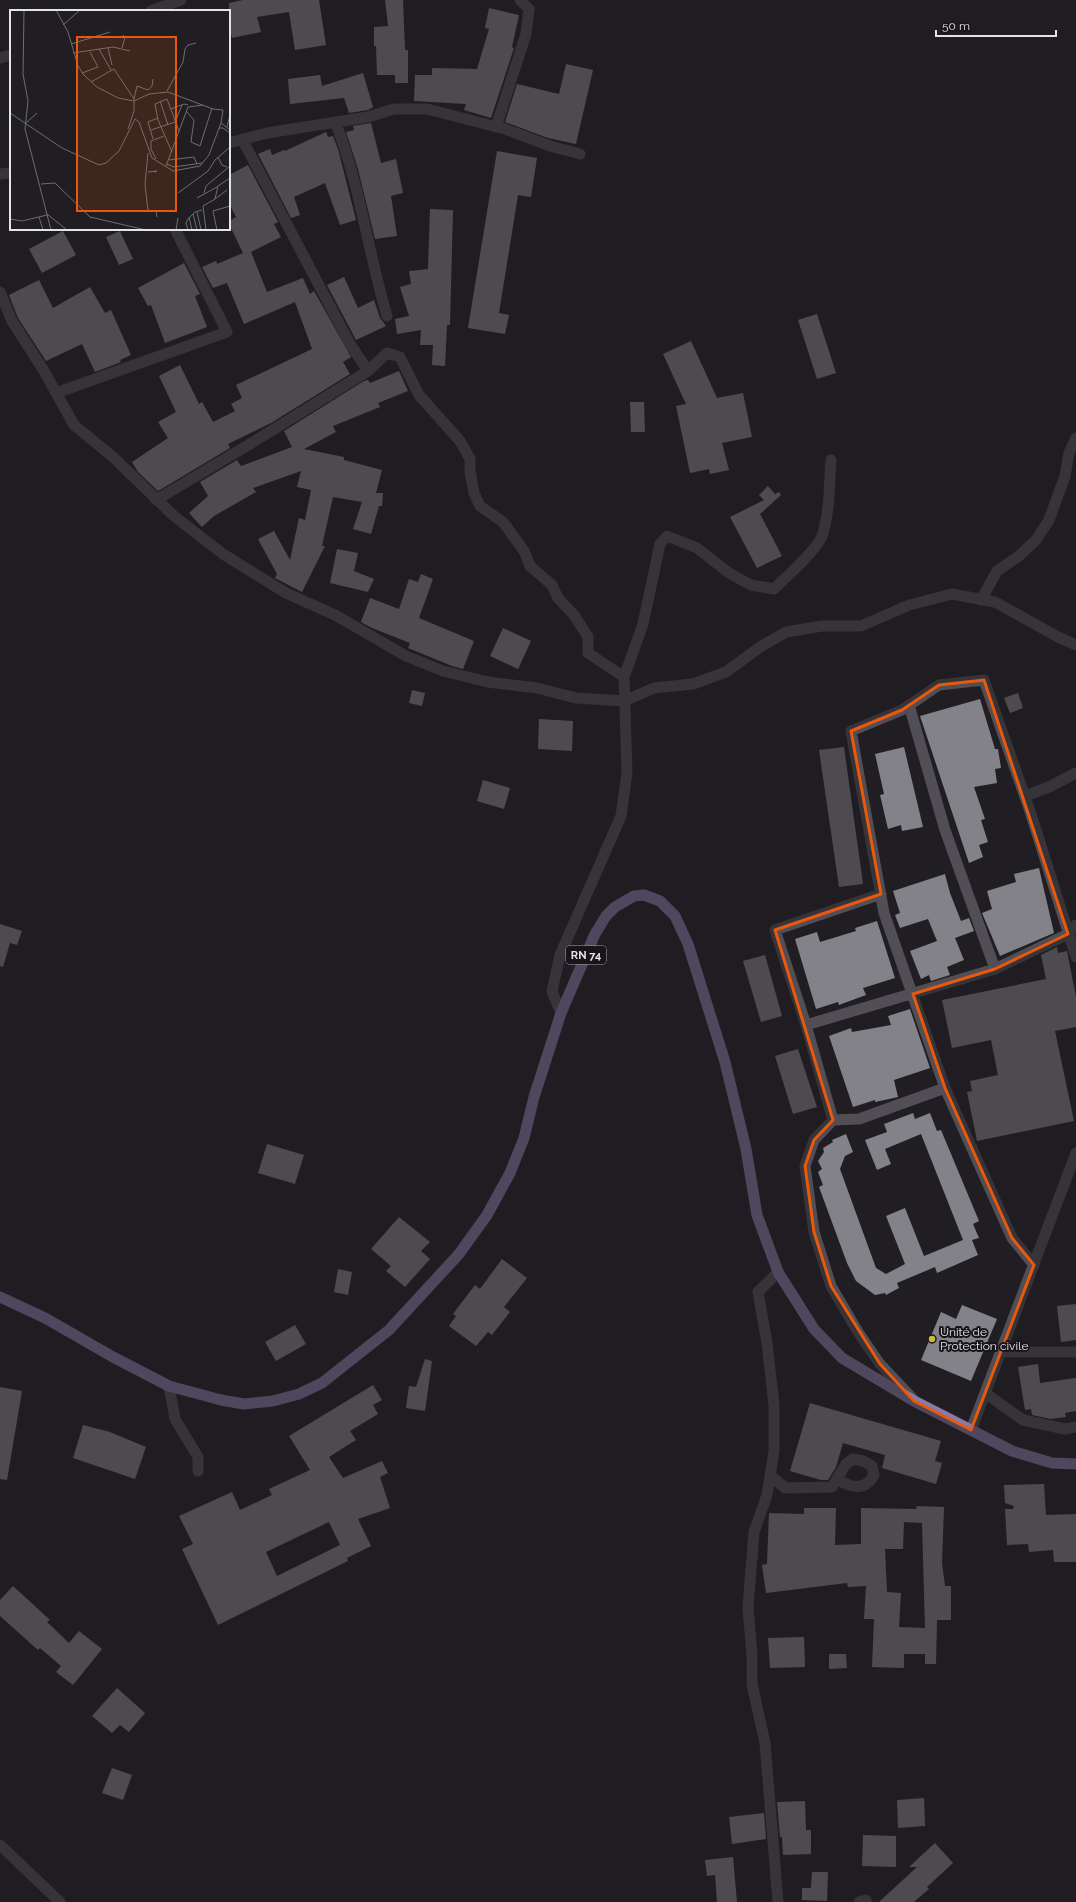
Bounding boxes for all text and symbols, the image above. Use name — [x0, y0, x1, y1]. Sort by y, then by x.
inset map — [10, 10, 230, 230]
scale bar — [936, 12, 1056, 38]
text: 50 m — [942, 19, 970, 33]
road number: RN 74 — [566, 946, 606, 964]
place label: Unité de Protection civile — [940, 1325, 1028, 1353]
marker: Unité de Protection civile — [927, 1334, 937, 1344]

